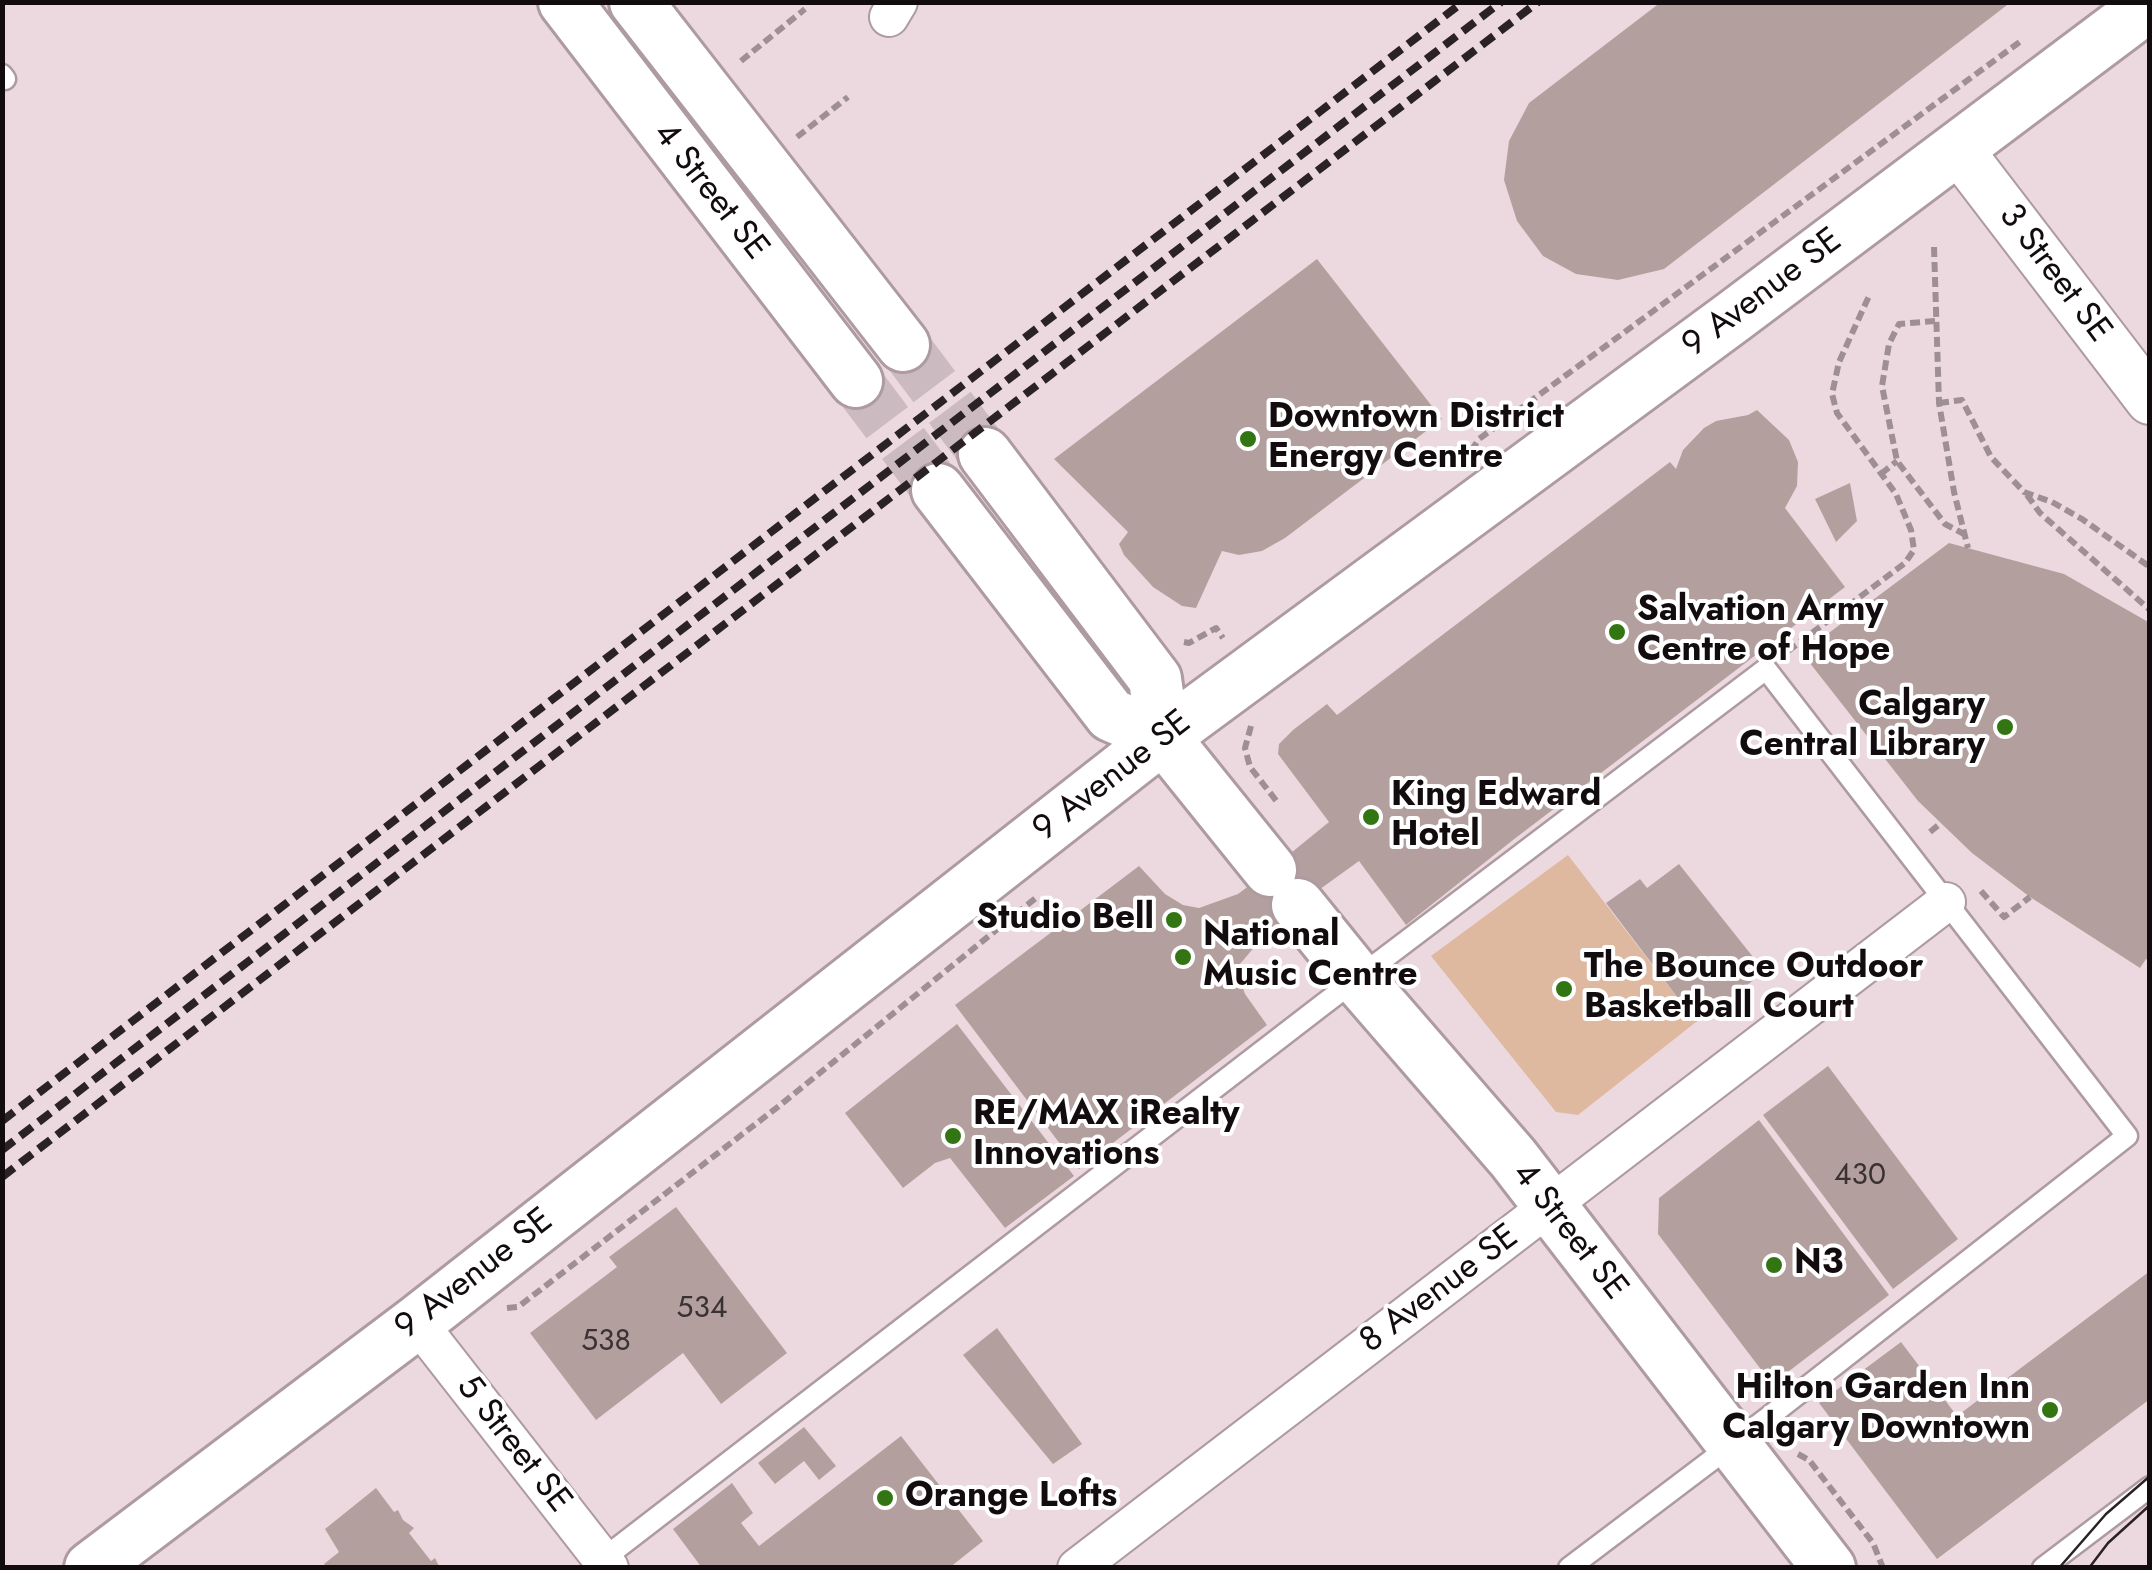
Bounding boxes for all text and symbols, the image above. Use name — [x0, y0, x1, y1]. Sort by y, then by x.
street label: 4 Street SE — [643, 115, 777, 269]
street label: 3 Street SE — [1988, 197, 2120, 351]
street label: 9 Avenue SE — [1675, 220, 1851, 368]
place label: Downtown District Energy Centre — [1268, 398, 1564, 480]
marker: Downtown District Energy Centre — [1237, 428, 1259, 450]
place label: Salvation Army Centre of Hope — [1637, 591, 1890, 673]
marker: Salvation Army Centre of Hope — [1606, 621, 1628, 643]
place label: Calgary Central Library — [1739, 686, 1985, 768]
street label: 9 Avenue SE — [1026, 702, 1200, 852]
marker: Calgary Central Library — [1994, 716, 2016, 738]
place label: King Edward Hotel — [1391, 776, 1601, 858]
marker: King Edward Hotel — [1360, 806, 1382, 828]
place label: Studio Bell — [976, 899, 1154, 941]
marker: Studio Bell — [1163, 909, 1185, 931]
place label: National Music Centre — [1203, 916, 1417, 998]
marker: National Music Centre — [1172, 946, 1194, 968]
place label: The Bounce Outdoor Basketball Court — [1584, 948, 1923, 1030]
marker: The Bounce Outdoor Basketball Court — [1553, 978, 1575, 1000]
place label: RE/MAX iRealty Innovations — [973, 1095, 1239, 1177]
marker: RE/MAX iRealty Innovations — [942, 1125, 964, 1147]
street label: 4 Street SE — [1502, 1155, 1636, 1309]
house number: 430 — [1834, 1159, 1886, 1195]
street label: 9 Avenue SE — [388, 1200, 562, 1350]
street label: 8 Avenue SE — [1352, 1217, 1528, 1363]
place label: N3 — [1794, 1244, 1844, 1286]
marker: N3 — [1763, 1254, 1785, 1276]
house number: 534 — [677, 1292, 727, 1328]
house number: 538 — [581, 1325, 631, 1361]
street label: 5 Street SE — [446, 1368, 580, 1522]
place label: Hilton Garden Inn Calgary Downtown — [1722, 1369, 2030, 1451]
marker: Hilton Garden Inn Calgary Downtown — [2039, 1399, 2061, 1421]
place label: Orange Lofts — [905, 1477, 1117, 1519]
marker: Orange Lofts — [874, 1487, 896, 1509]

